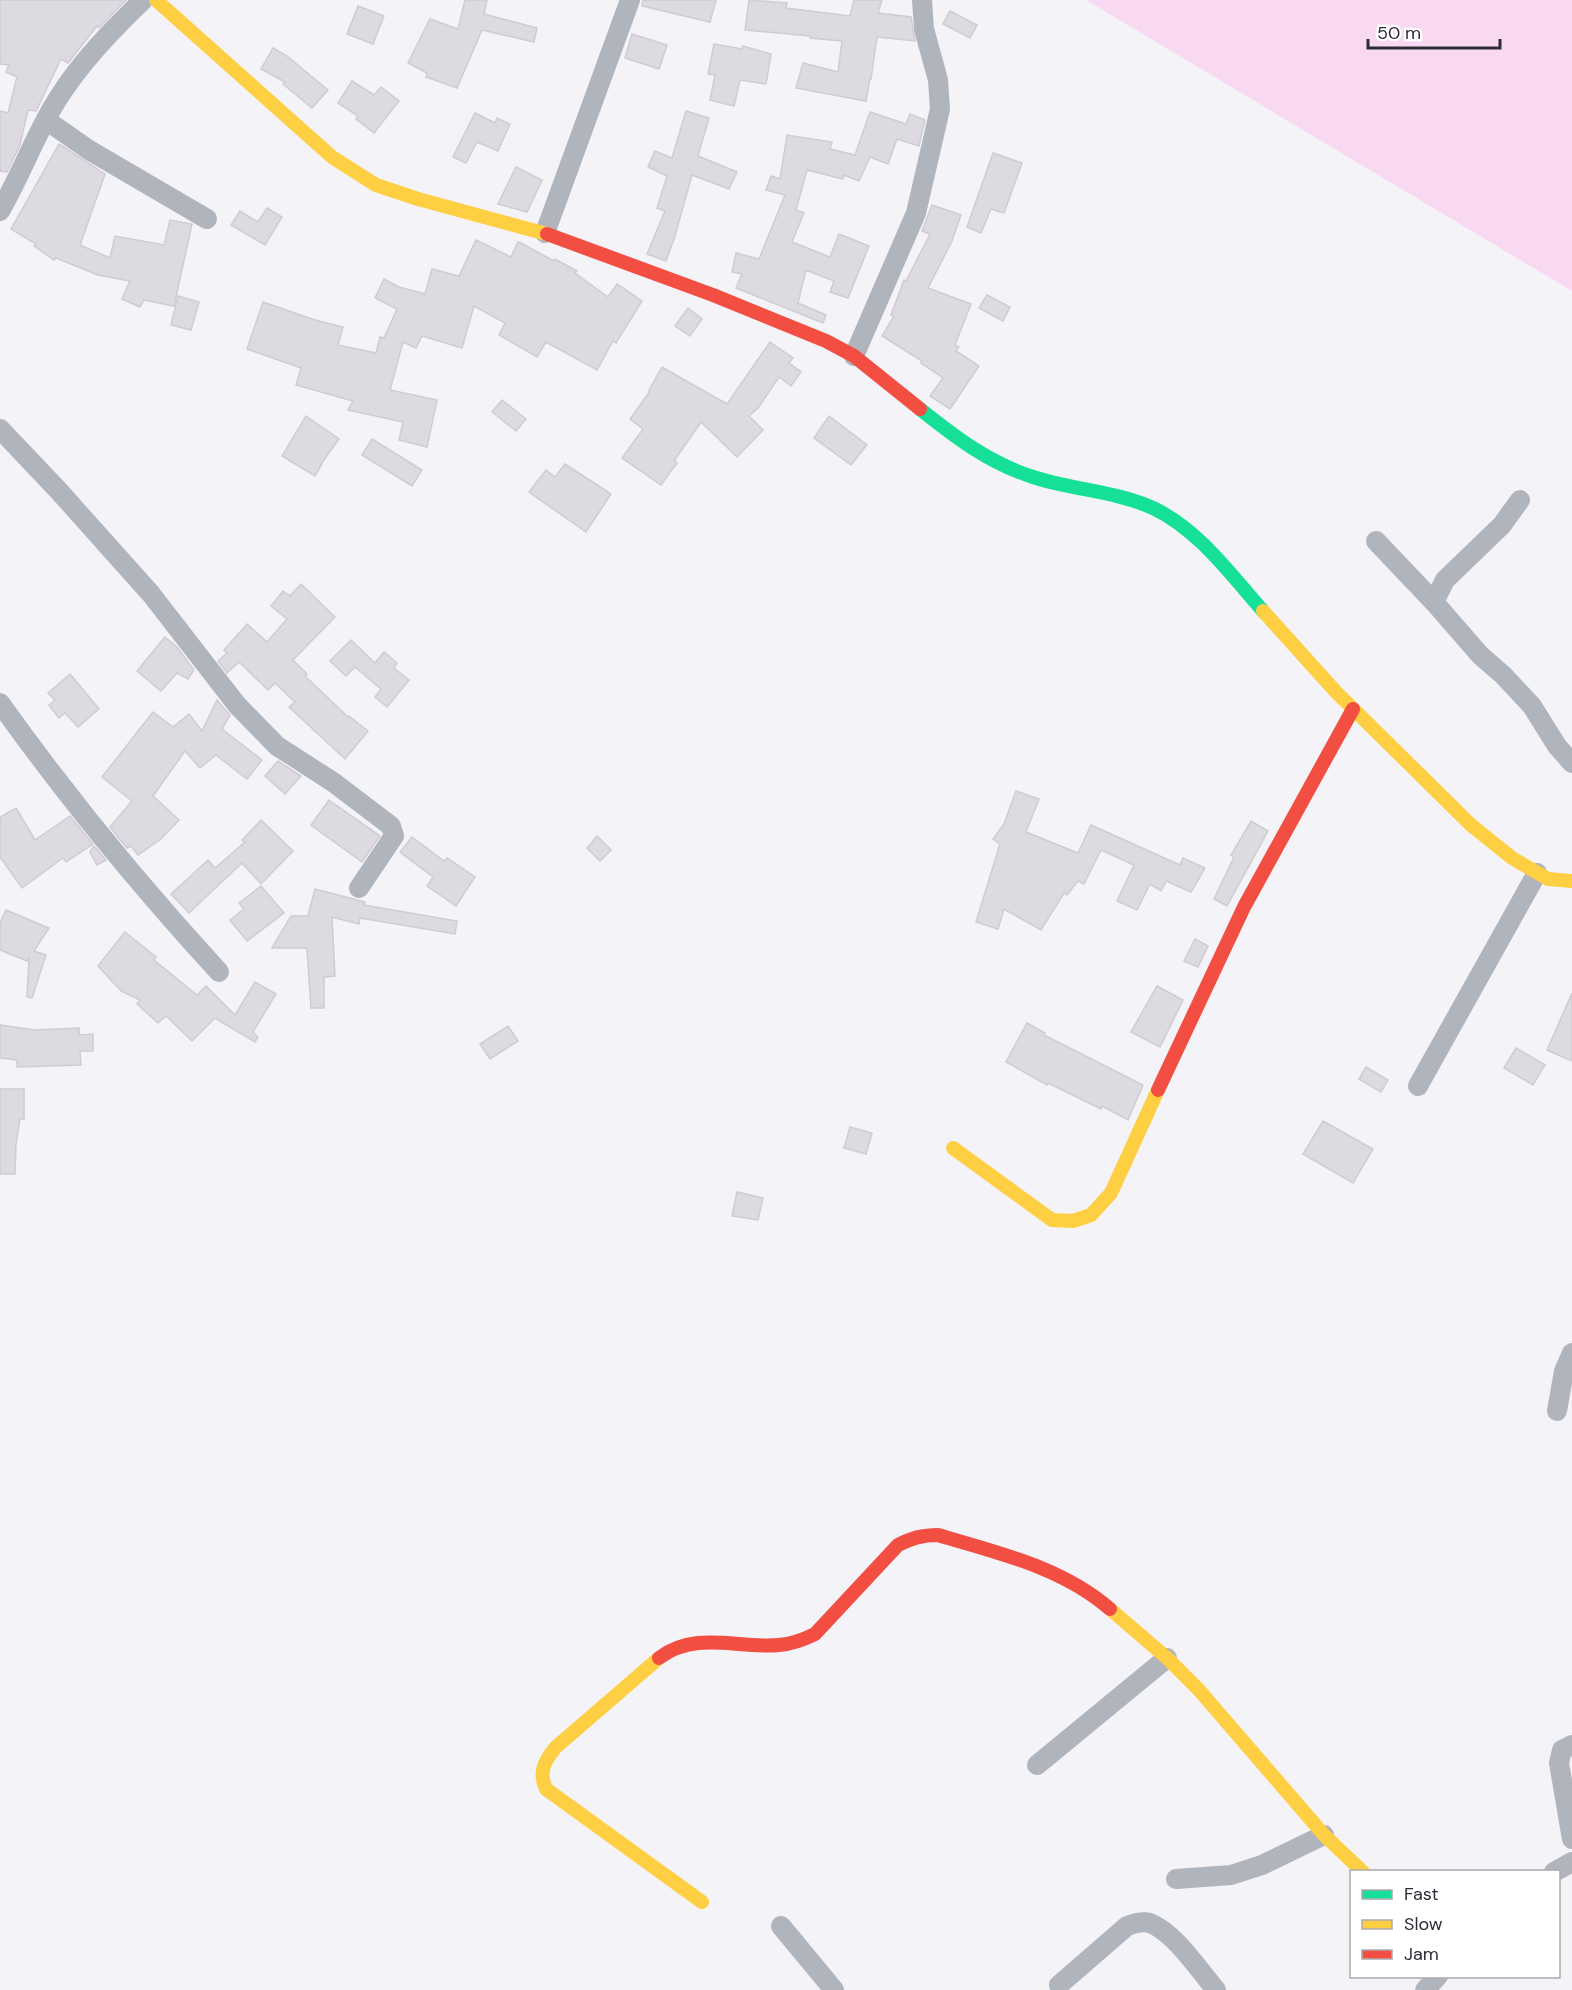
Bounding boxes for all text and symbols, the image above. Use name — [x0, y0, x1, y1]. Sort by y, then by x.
scale bar — [1368, 12, 1500, 50]
text: 50 m — [1377, 21, 1421, 45]
legend — [1350, 1870, 1560, 1978]
text: Fast — [1404, 1882, 1439, 1906]
text: Slow — [1404, 1912, 1443, 1936]
text: Jam — [1404, 1942, 1439, 1966]

